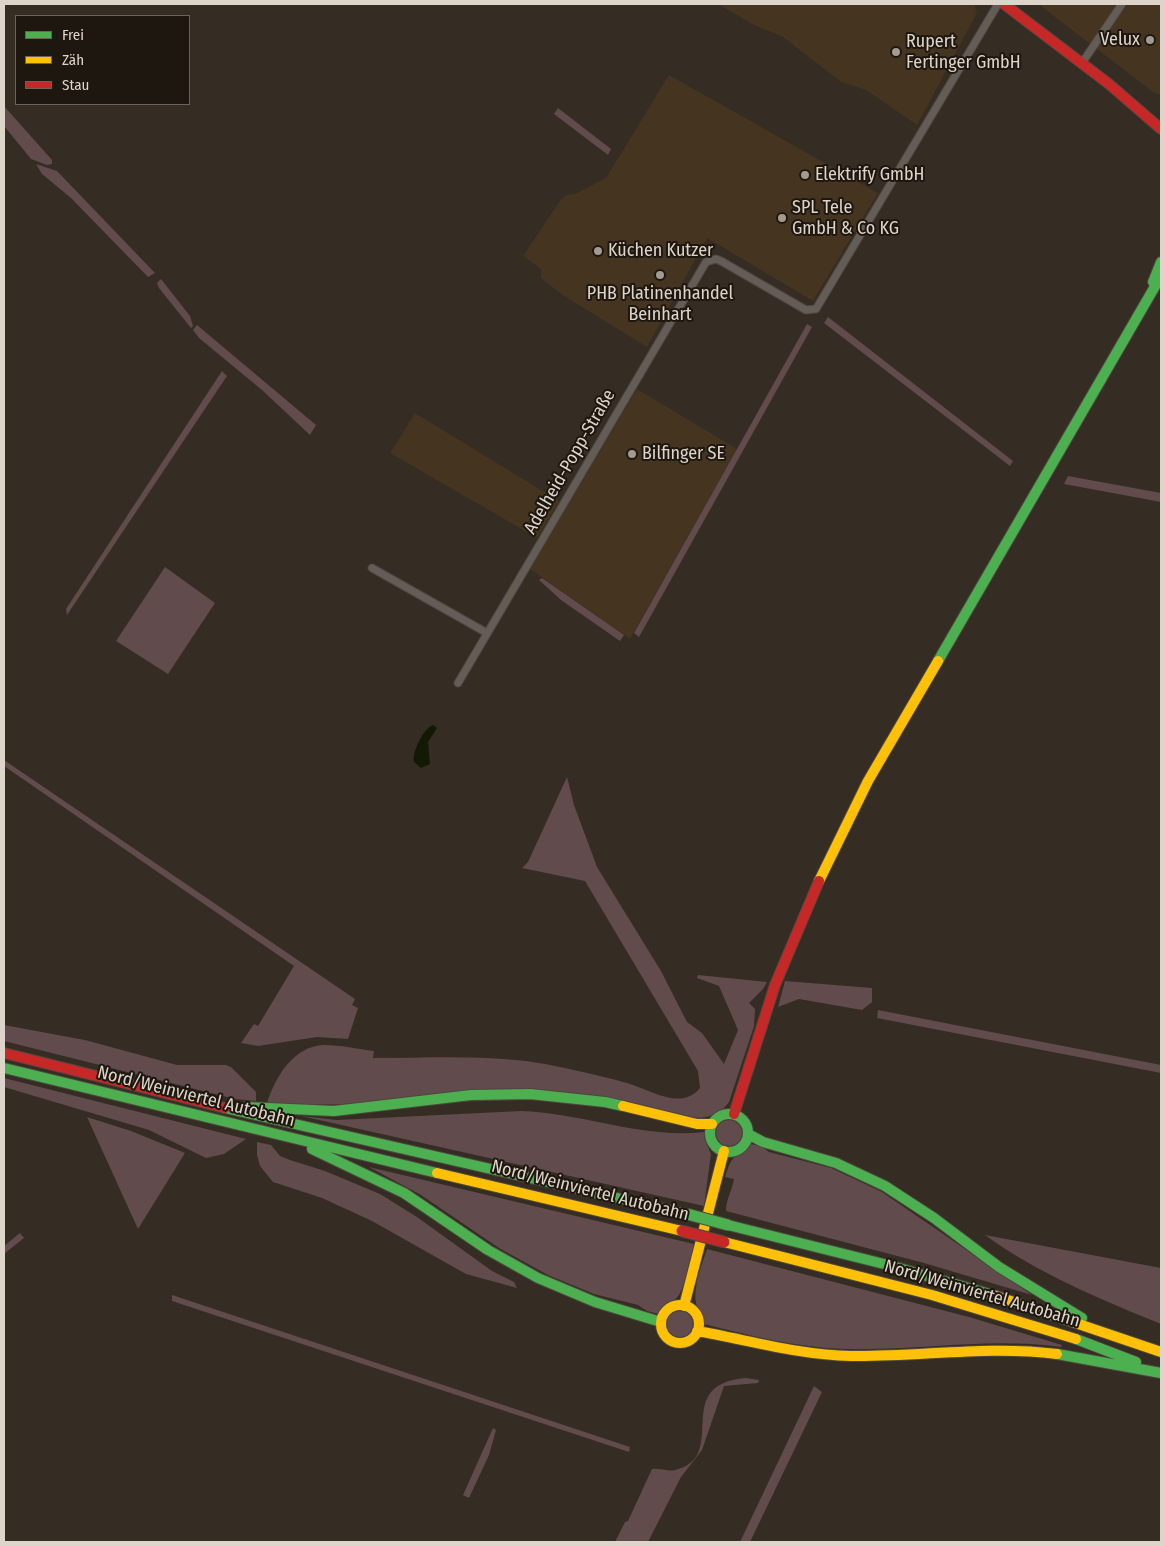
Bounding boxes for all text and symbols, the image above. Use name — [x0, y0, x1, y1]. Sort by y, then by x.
legend — [15, 15, 190, 105]
text: Frei — [62, 26, 84, 44]
place label: Velux — [1100, 29, 1140, 51]
place label: Rupert Fertinger GmbH — [906, 31, 1021, 74]
marker: Velux — [1144, 34, 1156, 46]
marker: Rupert Fertinger GmbH — [890, 46, 902, 58]
text: Zäh — [62, 51, 84, 69]
text: Stau — [62, 76, 89, 94]
place label: Elektrify GmbH — [815, 164, 924, 186]
marker: Elektrify GmbH — [799, 169, 811, 181]
place label: SPL Tele GmbH & Co KG — [792, 197, 899, 240]
marker: SPL Tele GmbH & Co KG — [776, 212, 788, 224]
place label: Küchen Kutzer — [608, 240, 713, 262]
marker: Küchen Kutzer — [592, 245, 604, 257]
marker: PHB Platinenhandel Beinhart — [654, 269, 666, 281]
place label: PHB Platinenhandel Beinhart — [587, 283, 733, 326]
street label: Adelheid-Popp-Straße — [520, 386, 620, 538]
place label: Bilfinger SE — [642, 443, 725, 465]
marker: Bilfinger SE — [626, 448, 638, 460]
street label: Nord/Weinviertel Autobahn — [95, 1062, 297, 1132]
street label: Nord/Weinviertel Autobahn — [489, 1156, 691, 1226]
street label: Nord/Weinviertel Autobahn — [882, 1256, 1082, 1332]

